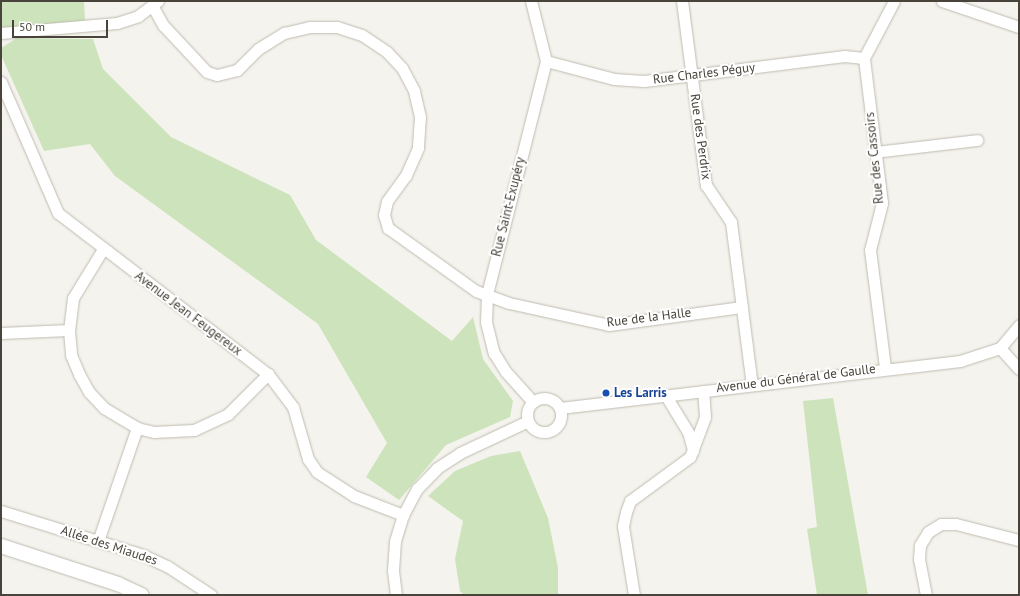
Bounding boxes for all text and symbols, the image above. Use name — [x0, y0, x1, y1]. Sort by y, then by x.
scale bar — [14, 12, 110, 38]
text: 50 m — [19, 19, 45, 34]
street label: Rue Charles Péguy — [652, 60, 756, 88]
street label: Rue des Perdrix — [686, 93, 714, 181]
street label: Rue des Cassoirs — [862, 111, 888, 205]
street label: Rue Saint-Exupéry — [489, 156, 529, 258]
street label: Avenue Jean Feugereux — [131, 269, 245, 359]
street label: Rue de la Halle — [606, 305, 692, 331]
street label: Avenue du Général de Gaulle — [715, 361, 877, 397]
place label: Les Larris — [614, 385, 667, 401]
marker: Les Larris — [601, 388, 611, 398]
street label: Allée des Miaudes — [59, 523, 159, 569]

